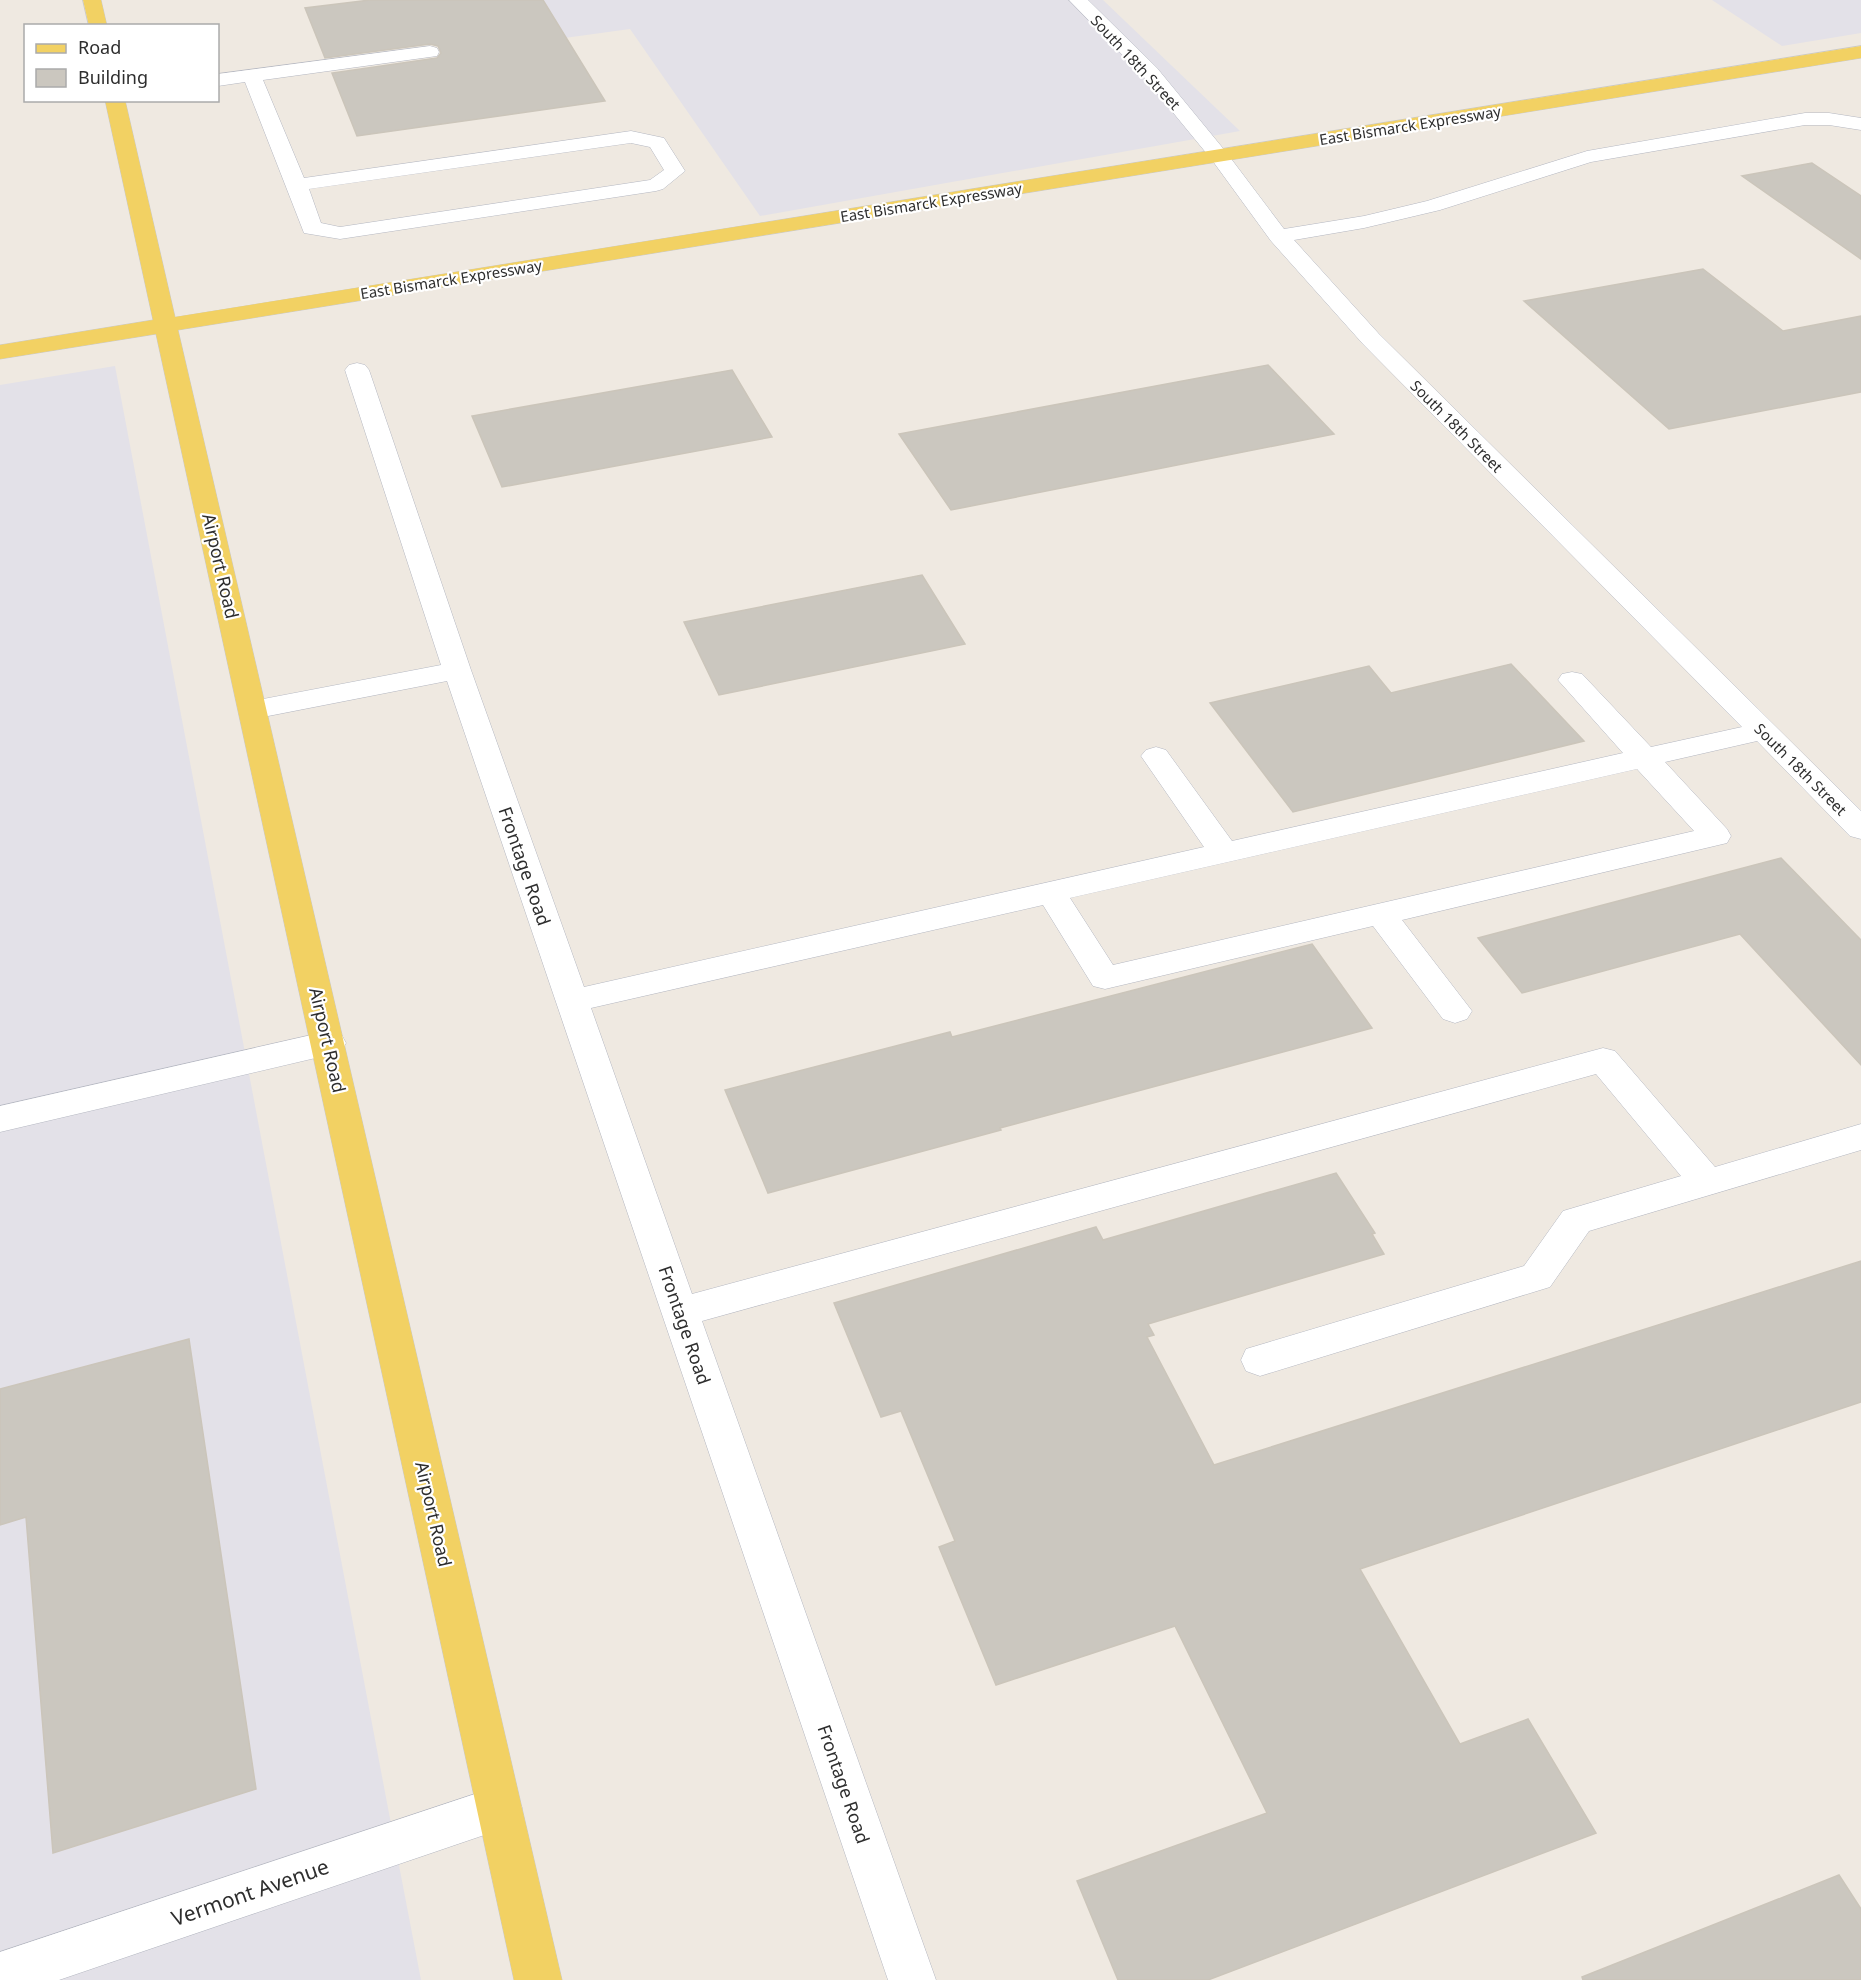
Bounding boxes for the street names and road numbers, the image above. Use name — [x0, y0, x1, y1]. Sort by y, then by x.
street label: South 18th Street — [1087, 10, 1186, 114]
street label: East Bismarck Expressway — [1318, 101, 1503, 149]
street label: East Bismarck Expressway — [839, 178, 1024, 226]
street label: East Bismarck Expressway — [359, 255, 544, 303]
street label: South 18th Street — [1407, 376, 1508, 477]
street label: Airport Road — [197, 511, 245, 621]
street label: South 18th Street — [1751, 719, 1852, 820]
street label: Frontage Road — [493, 803, 557, 929]
street label: Airport Road — [304, 985, 352, 1095]
street label: Frontage Road — [653, 1262, 717, 1388]
street label: Airport Road — [410, 1459, 458, 1569]
street label: Frontage Road — [812, 1721, 876, 1847]
street label: Vermont Avenue — [168, 1852, 332, 1932]

